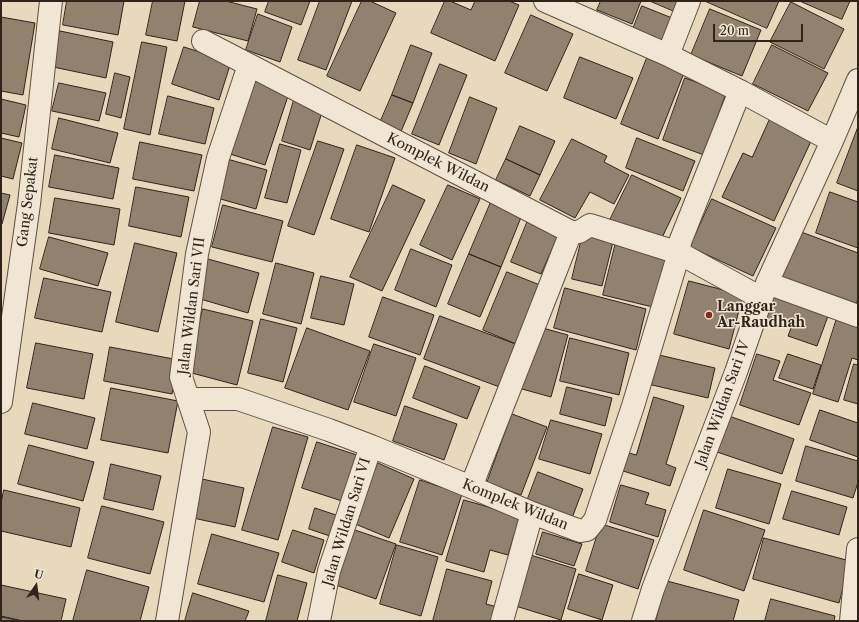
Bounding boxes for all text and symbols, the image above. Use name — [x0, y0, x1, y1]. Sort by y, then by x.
scale bar — [715, 16, 805, 42]
text: 20 m — [720, 23, 749, 38]
street label: Komplek Wildan — [384, 130, 492, 196]
street label: Gang Sepakat — [14, 156, 42, 248]
street label: Jalan Wildan Sari VII — [175, 236, 209, 376]
place label: Langgar Ar-Raudhah — [717, 299, 805, 332]
marker: Langgar Ar-Raudhah — [704, 310, 714, 320]
street label: Jalan Wildan Sari IV — [692, 338, 754, 470]
street label: Jalan Wildan Sari VI — [319, 456, 375, 588]
street label: Komplek Wildan — [460, 476, 570, 534]
north arrow — [16, 566, 56, 606]
text: U — [33, 566, 45, 582]

